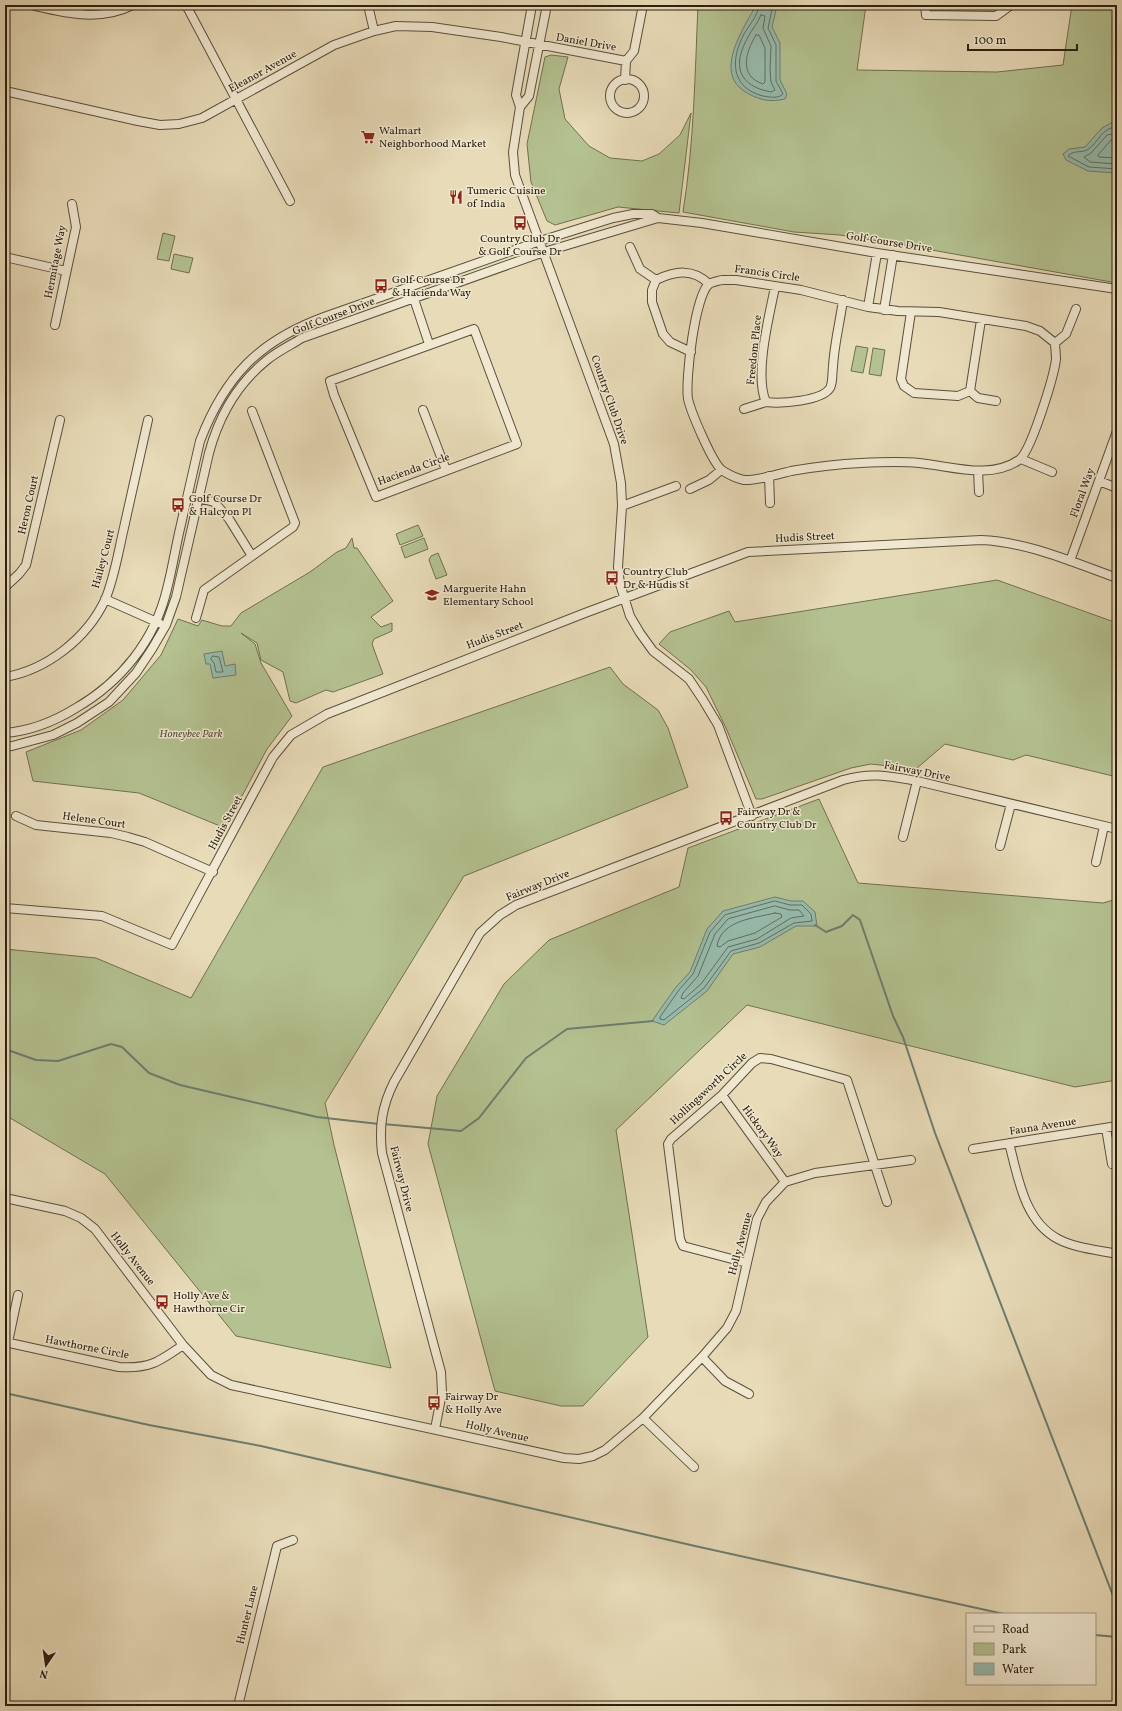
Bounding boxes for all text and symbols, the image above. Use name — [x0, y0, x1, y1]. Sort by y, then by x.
scale bar — [968, 26, 1077, 52]
street label: Daniel Drive — [555, 30, 617, 56]
text: 100 m — [974, 33, 1007, 49]
street label: Eleanor Avenue — [226, 47, 300, 97]
place label: Walmart Neighborhood Market — [379, 124, 486, 152]
supermarket icon: Walmart Neighborhood Market — [360, 129, 376, 145]
place label: Tumeric Cuisine of India — [467, 184, 546, 212]
restaurant icon: Tumeric Cuisine of India — [448, 189, 464, 205]
bus stop icon: Country Club Dr & Golf Course Dr — [512, 215, 528, 231]
street label: Hermitage Way — [42, 224, 70, 300]
street label: Golf Course Drive — [845, 229, 933, 257]
place label: Country Club Dr & Golf Course Dr — [478, 232, 562, 260]
street label: Francis Circle — [733, 262, 801, 286]
place label: Golf Course Dr & Hacienda Way — [392, 273, 471, 301]
bus stop icon: Golf Course Dr & Hacienda Way — [373, 278, 389, 294]
street label: Golf Course Drive — [291, 294, 377, 340]
street label: Freedom Place — [744, 314, 766, 386]
street label: Country Club Drive — [587, 353, 631, 447]
street label: Hacienda Circle — [376, 450, 452, 490]
street label: Floral Way — [1067, 466, 1099, 520]
street label: Heron Court — [15, 474, 43, 536]
place label: Golf Course Dr & Halcyon Pl — [189, 492, 262, 520]
bus stop icon: Golf Course Dr & Halcyon Pl — [170, 497, 186, 513]
street label: Hailey Court — [89, 527, 119, 590]
street label: Hudis Street — [775, 529, 835, 547]
place label: Country Club Dr & Hudis St — [623, 565, 689, 593]
bus stop icon: Country Club Dr & Hudis St — [604, 570, 620, 586]
place label: Marguerite Hahn Elementary School — [443, 582, 534, 610]
school or university icon: Marguerite Hahn Elementary School — [424, 587, 440, 603]
street label: Hudis Street — [464, 618, 526, 654]
park label: Honeybee Park — [159, 727, 223, 742]
street label: Fairway Drive — [883, 758, 951, 786]
street label: Hudis Street — [205, 793, 247, 853]
place label: Fairway Dr & Country Club Dr — [737, 805, 817, 833]
street label: Helene Court — [61, 809, 127, 833]
bus stop icon: Fairway Dr & Country Club Dr — [718, 810, 734, 826]
street label: Fairway Drive — [504, 866, 572, 906]
street label: Hollingsworth Circle — [667, 1049, 751, 1129]
street label: Hickory Way — [738, 1103, 786, 1161]
street label: Fauna Avenue — [1008, 1114, 1078, 1140]
street label: Fairway Drive — [386, 1144, 416, 1214]
street label: Holly Avenue — [725, 1211, 757, 1277]
street label: Holly Avenue — [106, 1229, 158, 1289]
place label: Holly Ave & Hawthorne Cir — [173, 1289, 245, 1317]
bus stop icon: Holly Ave & Hawthorne Cir — [154, 1294, 170, 1310]
street label: Hawthorne Circle — [44, 1333, 130, 1363]
place label: Fairway Dr & Holly Ave — [445, 1390, 502, 1418]
bus stop icon: Fairway Dr & Holly Ave — [426, 1395, 442, 1411]
street label: Holly Avenue — [464, 1417, 530, 1447]
street label: Hunter Lane — [233, 1584, 263, 1646]
legend — [966, 1613, 1096, 1685]
text: Road — [1002, 1622, 1029, 1638]
text: Park — [1002, 1642, 1027, 1658]
north arrow — [26, 1645, 66, 1685]
text: Water — [1002, 1662, 1034, 1678]
text: N — [39, 1665, 50, 1681]

